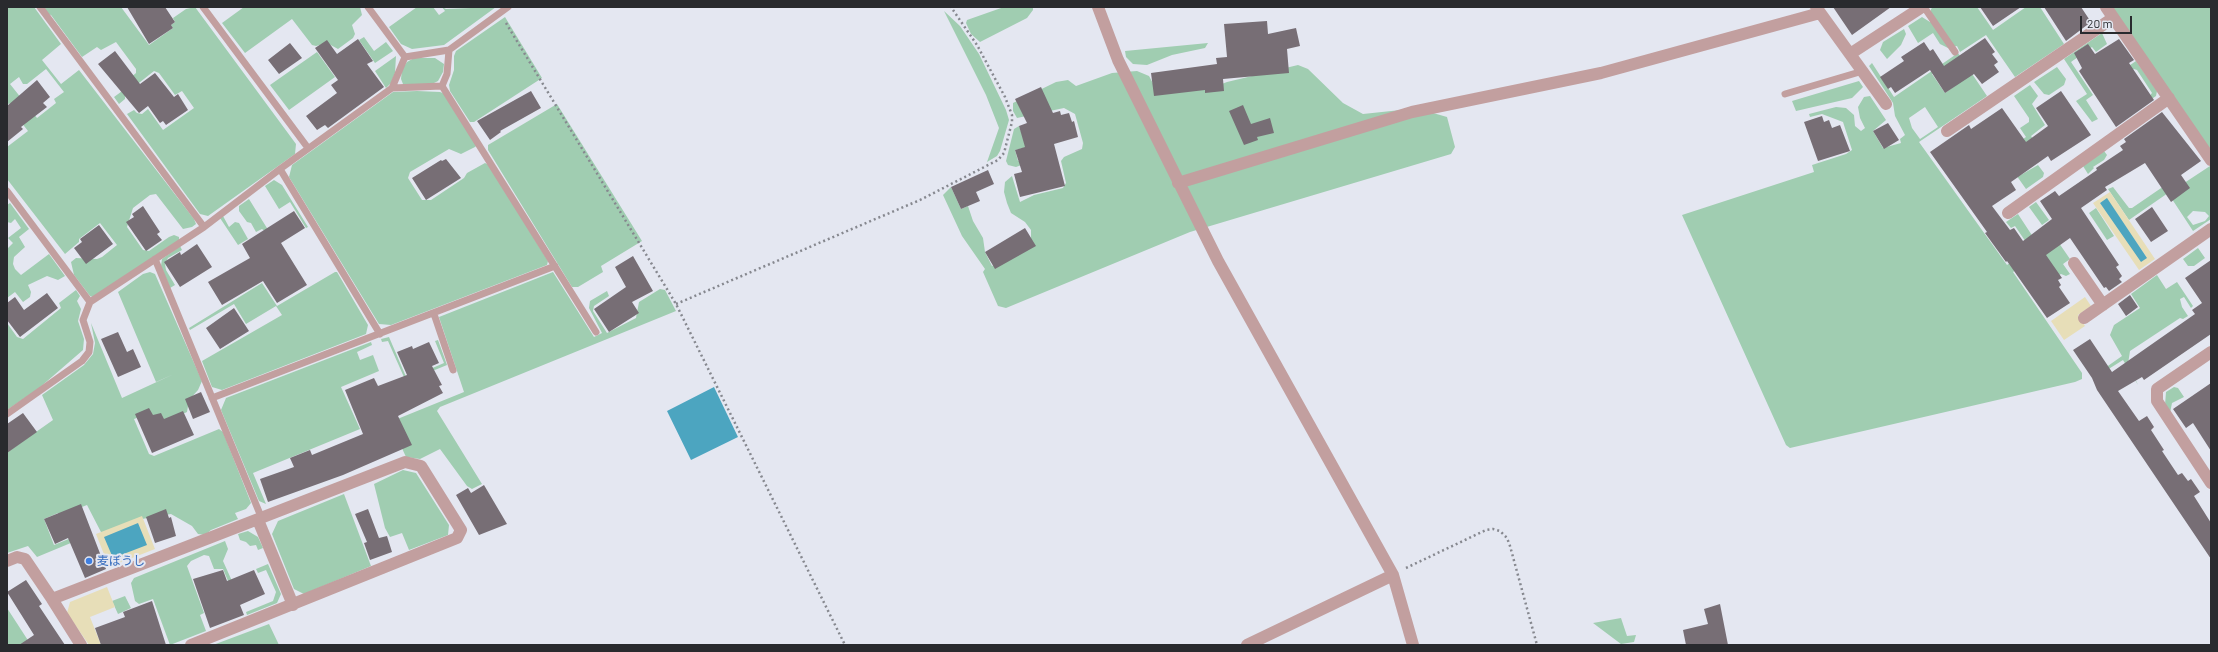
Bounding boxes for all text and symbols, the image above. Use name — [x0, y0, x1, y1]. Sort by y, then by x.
scale bar — [2082, 8, 2134, 34]
text: 20 m — [2087, 16, 2113, 30]
place label: 麦ぼうし — [97, 554, 145, 568]
marker: 麦ぼうし — [84, 556, 94, 566]

